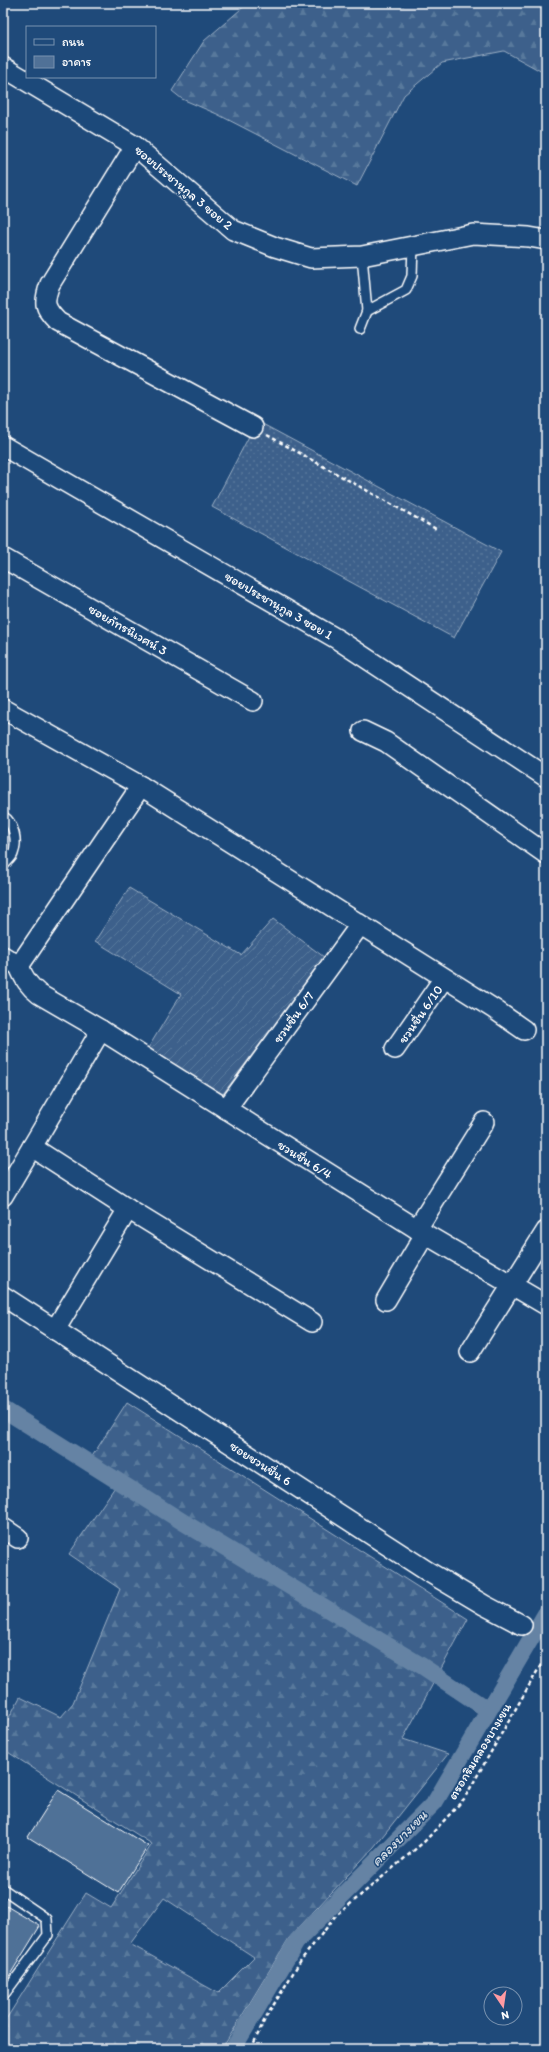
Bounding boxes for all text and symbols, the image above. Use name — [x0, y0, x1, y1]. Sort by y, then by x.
legend — [26, 26, 156, 78]
text: ถนน — [62, 35, 84, 49]
text: อาคาร — [62, 55, 92, 69]
street label: ซอยประชานุกูล 3 ซอย 2 — [130, 142, 236, 234]
street label: ซอยประชานุกูล 3 ซอย 1 — [221, 568, 335, 644]
street label: ซอยภัทรนิเวศน์ 3 — [86, 601, 170, 658]
street label: ชวนชื่น 6/10 — [394, 982, 446, 1046]
street label: ชวนชื่น 6/7 — [269, 988, 317, 1046]
street label: ชวนชื่น 6/4 — [275, 1136, 335, 1182]
street label: ซอยชวนชื่น 6 — [227, 1437, 295, 1489]
street label: ตรอกริมคลองบางเขน — [445, 1700, 515, 1802]
water label: คลองบางเขน — [368, 1806, 432, 1870]
north arrow — [483, 1986, 523, 2026]
text: N — [500, 2008, 510, 2022]

